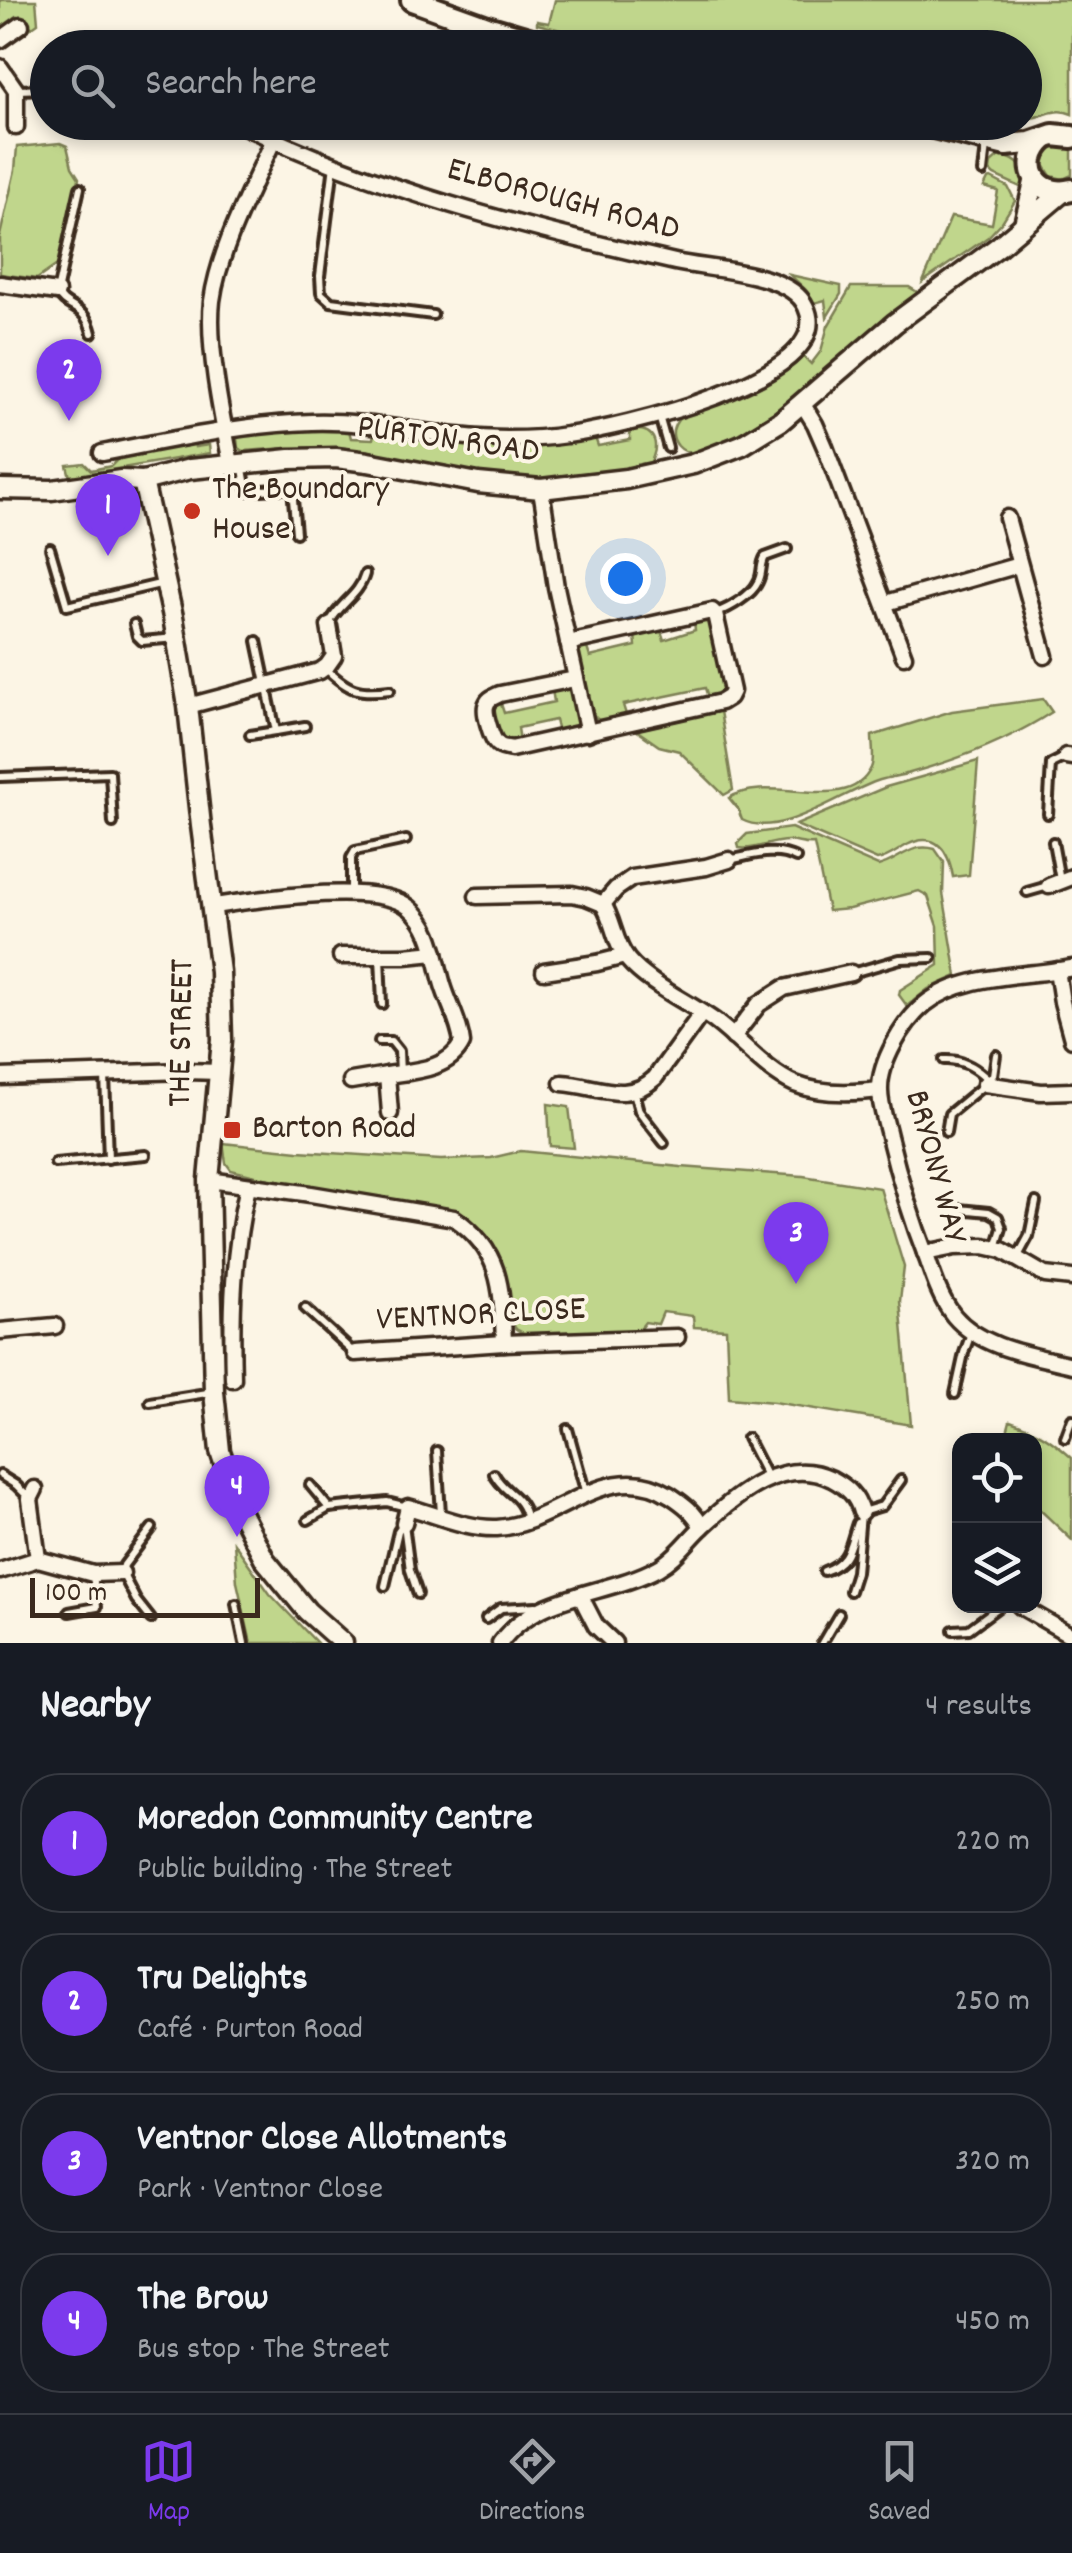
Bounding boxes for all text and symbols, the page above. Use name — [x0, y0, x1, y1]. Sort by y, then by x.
search box — [30, 30, 1042, 140]
icon: search — [65, 58, 120, 113]
text: Search here — [145, 58, 317, 113]
street label: ELBOROUGH ROAD — [441, 146, 685, 256]
pin: 2 — [36, 338, 102, 421]
street label: PURTON ROAD — [354, 403, 542, 479]
place label: The Boundary House — [212, 466, 390, 556]
pin: 1 — [76, 474, 140, 556]
marker: The Boundary House — [181, 500, 203, 522]
your location — [600, 553, 651, 604]
street label: THE STREET — [157, 959, 209, 1107]
street label: BRYONY WAY — [890, 1085, 979, 1250]
place label: Barton Road — [252, 1105, 416, 1155]
marker: Barton Road — [221, 1119, 243, 1141]
pin: 3 — [764, 1202, 828, 1284]
street label: VENTNOR CLOSE — [375, 1286, 587, 1346]
map controls — [952, 1433, 1042, 1613]
button: locate — [952, 1433, 1042, 1523]
pin: 4 — [204, 1454, 270, 1537]
button: layers — [952, 1523, 1042, 1613]
scale bar — [30, 1573, 260, 1618]
text: 100 m — [45, 1575, 107, 1615]
text: Nearby — [40, 1678, 150, 1738]
text: 4 results — [925, 1685, 1032, 1731]
text: Moredon Community Centre — [137, 1793, 533, 1848]
text: 1 — [71, 1820, 78, 1866]
text: 220 m — [955, 1820, 1030, 1866]
text: Public building · The Street — [137, 1848, 452, 1894]
text: Tru Delights — [137, 1953, 308, 2008]
text: 2 — [68, 1980, 81, 2026]
text: 250 m — [954, 1980, 1030, 2026]
text: Café · Purton Road — [137, 2008, 363, 2054]
text: Ventnor Close Allotments — [137, 2113, 507, 2168]
text: 3 — [67, 2140, 82, 2186]
text: 320 m — [955, 2140, 1030, 2186]
text: Park · Ventnor Close — [137, 2168, 383, 2214]
text: The Brow — [137, 2273, 269, 2328]
text: 4 — [68, 2300, 81, 2346]
text: 450 m — [955, 2300, 1030, 2346]
text: Bus stop · The Street — [137, 2328, 390, 2374]
tab: Map — [141, 2434, 196, 2534]
tab: Directions — [479, 2434, 585, 2534]
tab: Saved — [868, 2434, 931, 2534]

